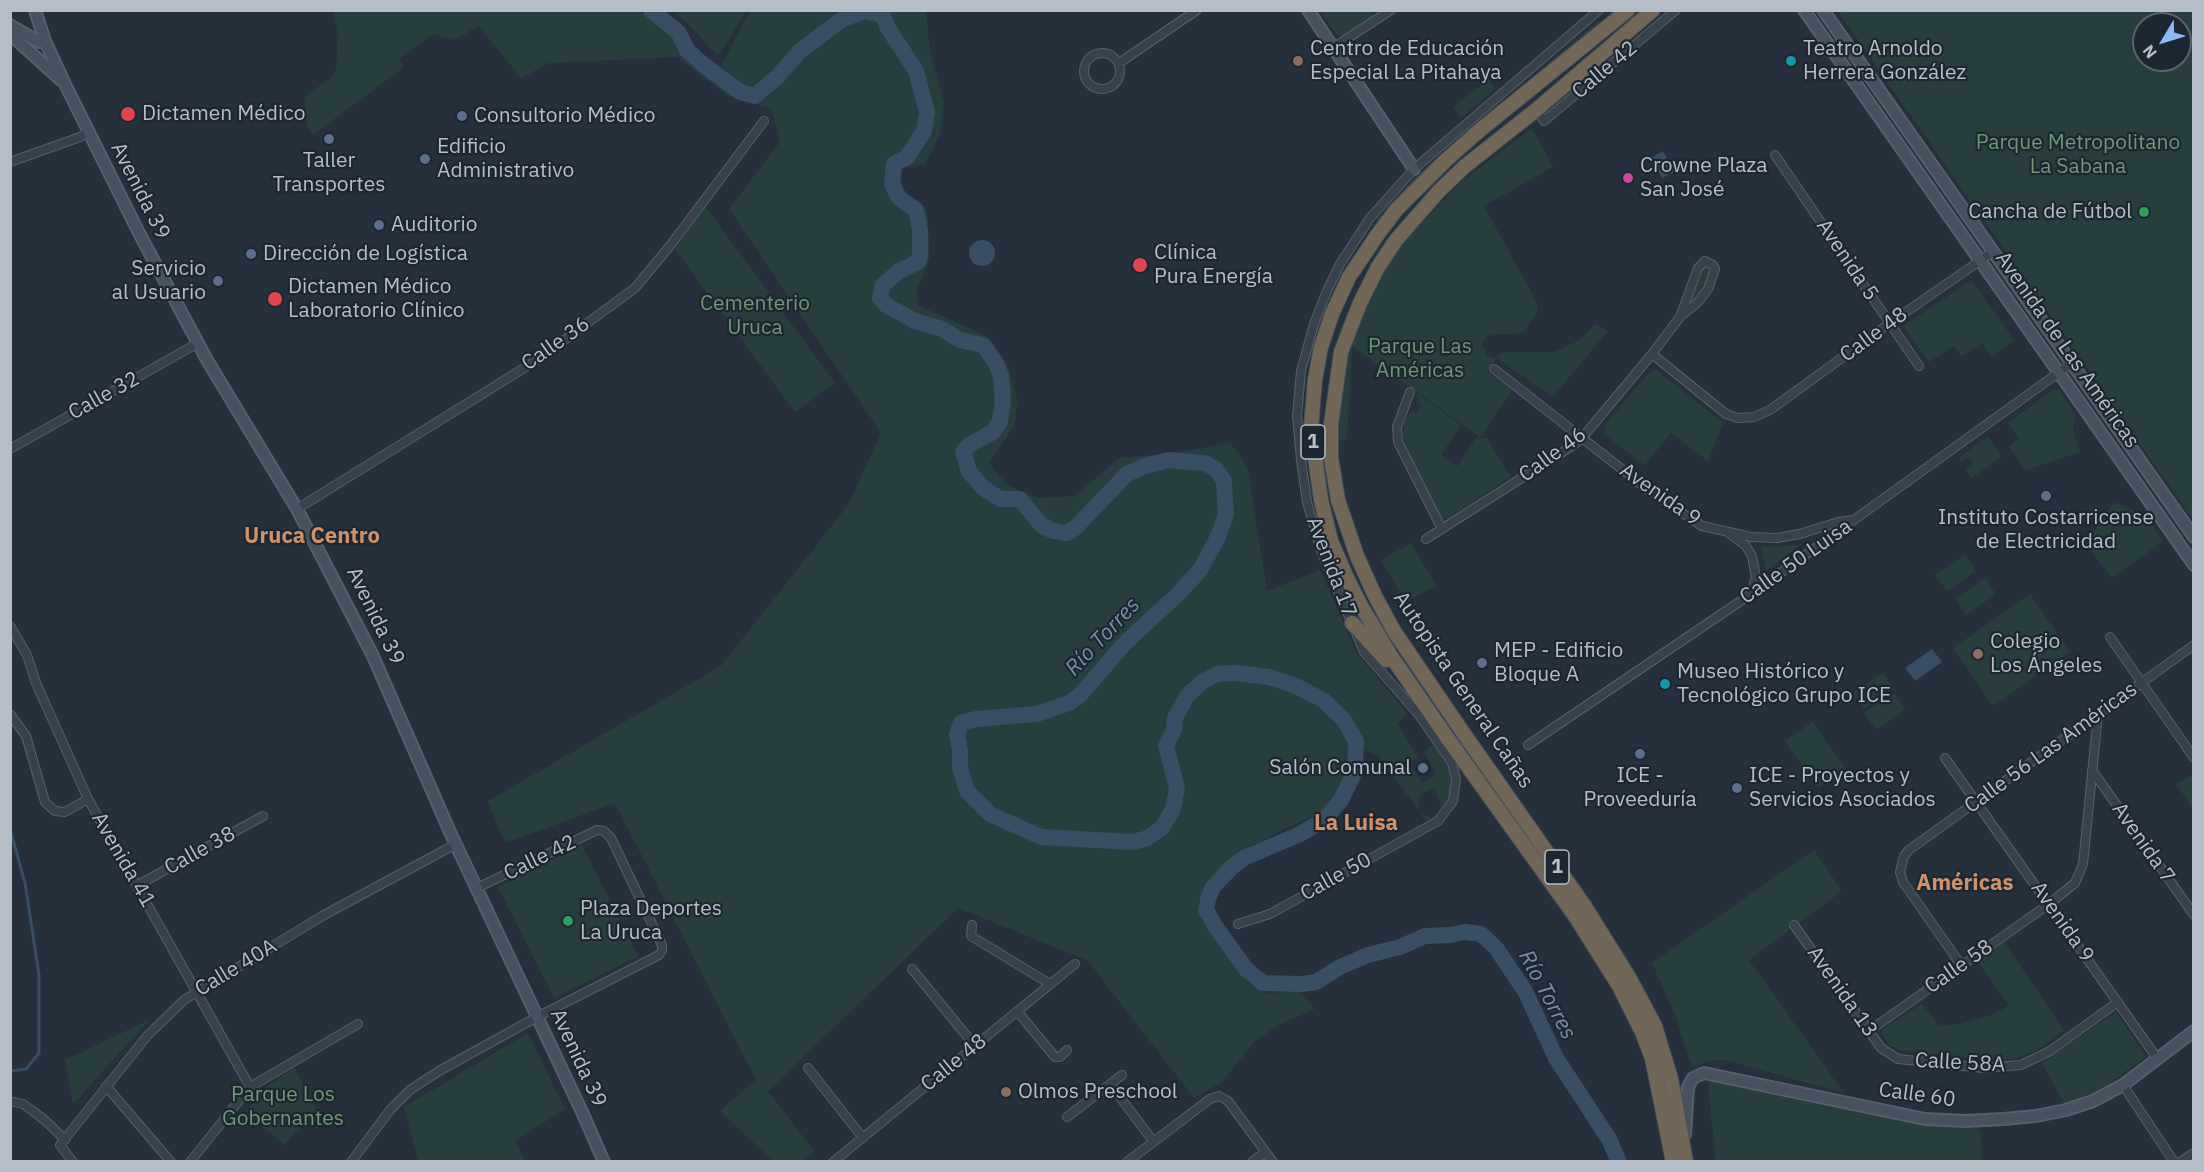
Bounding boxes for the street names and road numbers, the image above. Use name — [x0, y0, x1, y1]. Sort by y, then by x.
street label: Calle 42 — [1567, 36, 1643, 104]
street label: Avenida 39 — [105, 138, 175, 244]
street label: Avenida 5 — [1811, 214, 1883, 306]
street label: Avenida de Las Américas — [1990, 247, 2144, 453]
street label: Calle 48 — [1835, 302, 1913, 368]
street label: Calle 36 — [517, 312, 595, 376]
street label: Calle 32 — [64, 366, 144, 426]
street label: Calle 46 — [1514, 422, 1592, 488]
road number: 1 — [1301, 425, 1325, 459]
street label: Avenida 9 — [1615, 458, 1705, 532]
street label: Avenida 17 — [1300, 513, 1362, 621]
street label: Calle 50 Luisa — [1735, 514, 1857, 610]
street label: Avenida 39 — [341, 563, 409, 669]
street label: Autopista General Cañas — [1388, 587, 1538, 793]
street label: Calle 56 Las Américas — [1960, 677, 2142, 819]
street label: Avenida 7 — [2106, 798, 2180, 888]
street label: Avenida 41 — [86, 808, 160, 912]
street label: Calle 38 — [160, 821, 240, 881]
street label: Calle 42 — [500, 830, 580, 886]
street label: Calle 50 — [1296, 847, 1376, 907]
road number: 1 — [1545, 850, 1569, 884]
street label: Avenida 9 — [2025, 877, 2099, 967]
street label: Calle 40A — [191, 934, 281, 1002]
street label: Calle 58 — [1920, 935, 1998, 999]
street label: Avenida 13 — [1801, 942, 1883, 1042]
street label: Avenida 39 — [544, 1005, 612, 1111]
street label: Calle 48 — [916, 1029, 992, 1097]
street label: Calle 58A — [1914, 1048, 2006, 1078]
street label: Calle 60 — [1877, 1077, 1957, 1113]

